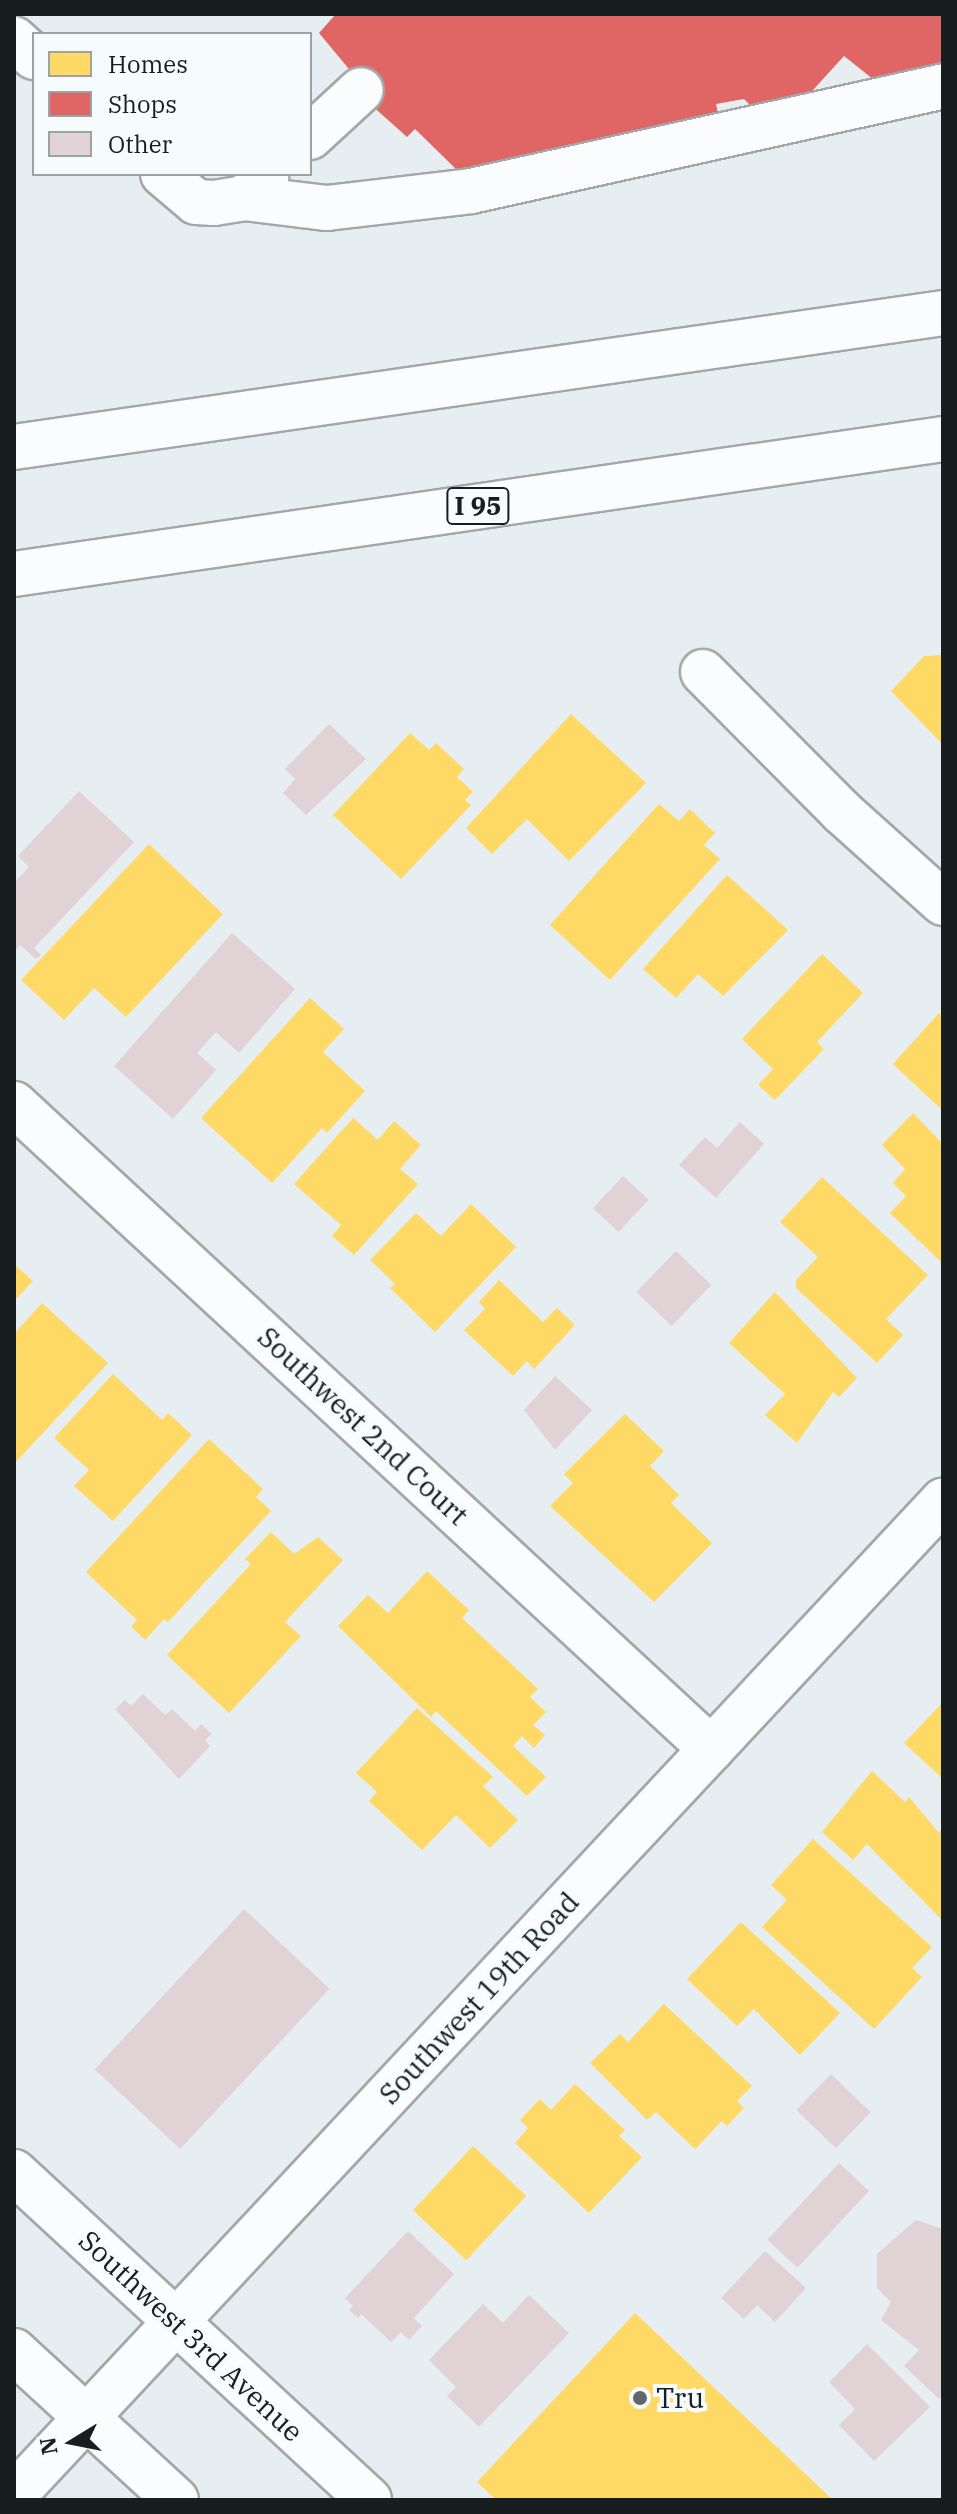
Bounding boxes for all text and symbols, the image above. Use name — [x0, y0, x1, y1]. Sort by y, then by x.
legend — [32, 32, 312, 176]
text: Homes — [108, 48, 188, 80]
text: Shops — [108, 88, 177, 120]
text: Other — [108, 128, 172, 160]
road number: I 95 — [446, 484, 510, 528]
street label: Southwest 2nd Court — [251, 1320, 475, 1532]
street label: Southwest 19th Road — [372, 1885, 586, 2111]
street label: Southwest 3rd Avenue — [72, 2223, 310, 2449]
place label: Tru — [656, 2381, 704, 2415]
marker: Tru — [631, 2389, 649, 2407]
north arrow — [32, 2402, 112, 2482]
text: N — [32, 2435, 64, 2457]

